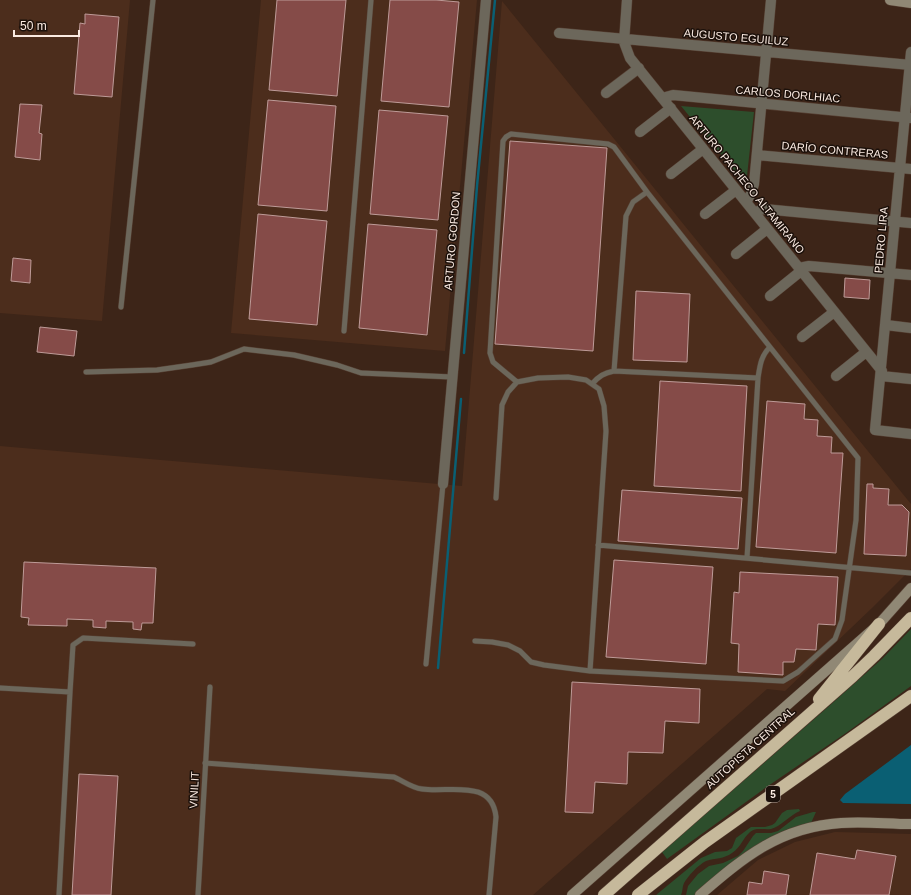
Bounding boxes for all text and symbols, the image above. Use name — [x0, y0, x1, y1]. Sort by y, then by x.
scale bar — [14, 12, 79, 38]
text: 50 m — [20, 19, 47, 33]
street label: AUGUSTO EGUILUZ — [683, 26, 789, 48]
street label: CARLOS DORLHIAC — [735, 83, 841, 105]
street label: ARTURO PACHECO ALTAMIRANO — [687, 112, 807, 256]
street label: DARÍO CONTRERAS — [781, 139, 889, 161]
street label: ARTURO GORDON — [442, 191, 462, 291]
street label: PEDRO LIRA — [872, 206, 890, 274]
street label: AUTOPISTA CENTRAL — [703, 705, 797, 791]
street label: VINILIT — [187, 771, 201, 809]
road number: 5 — [766, 786, 780, 802]

